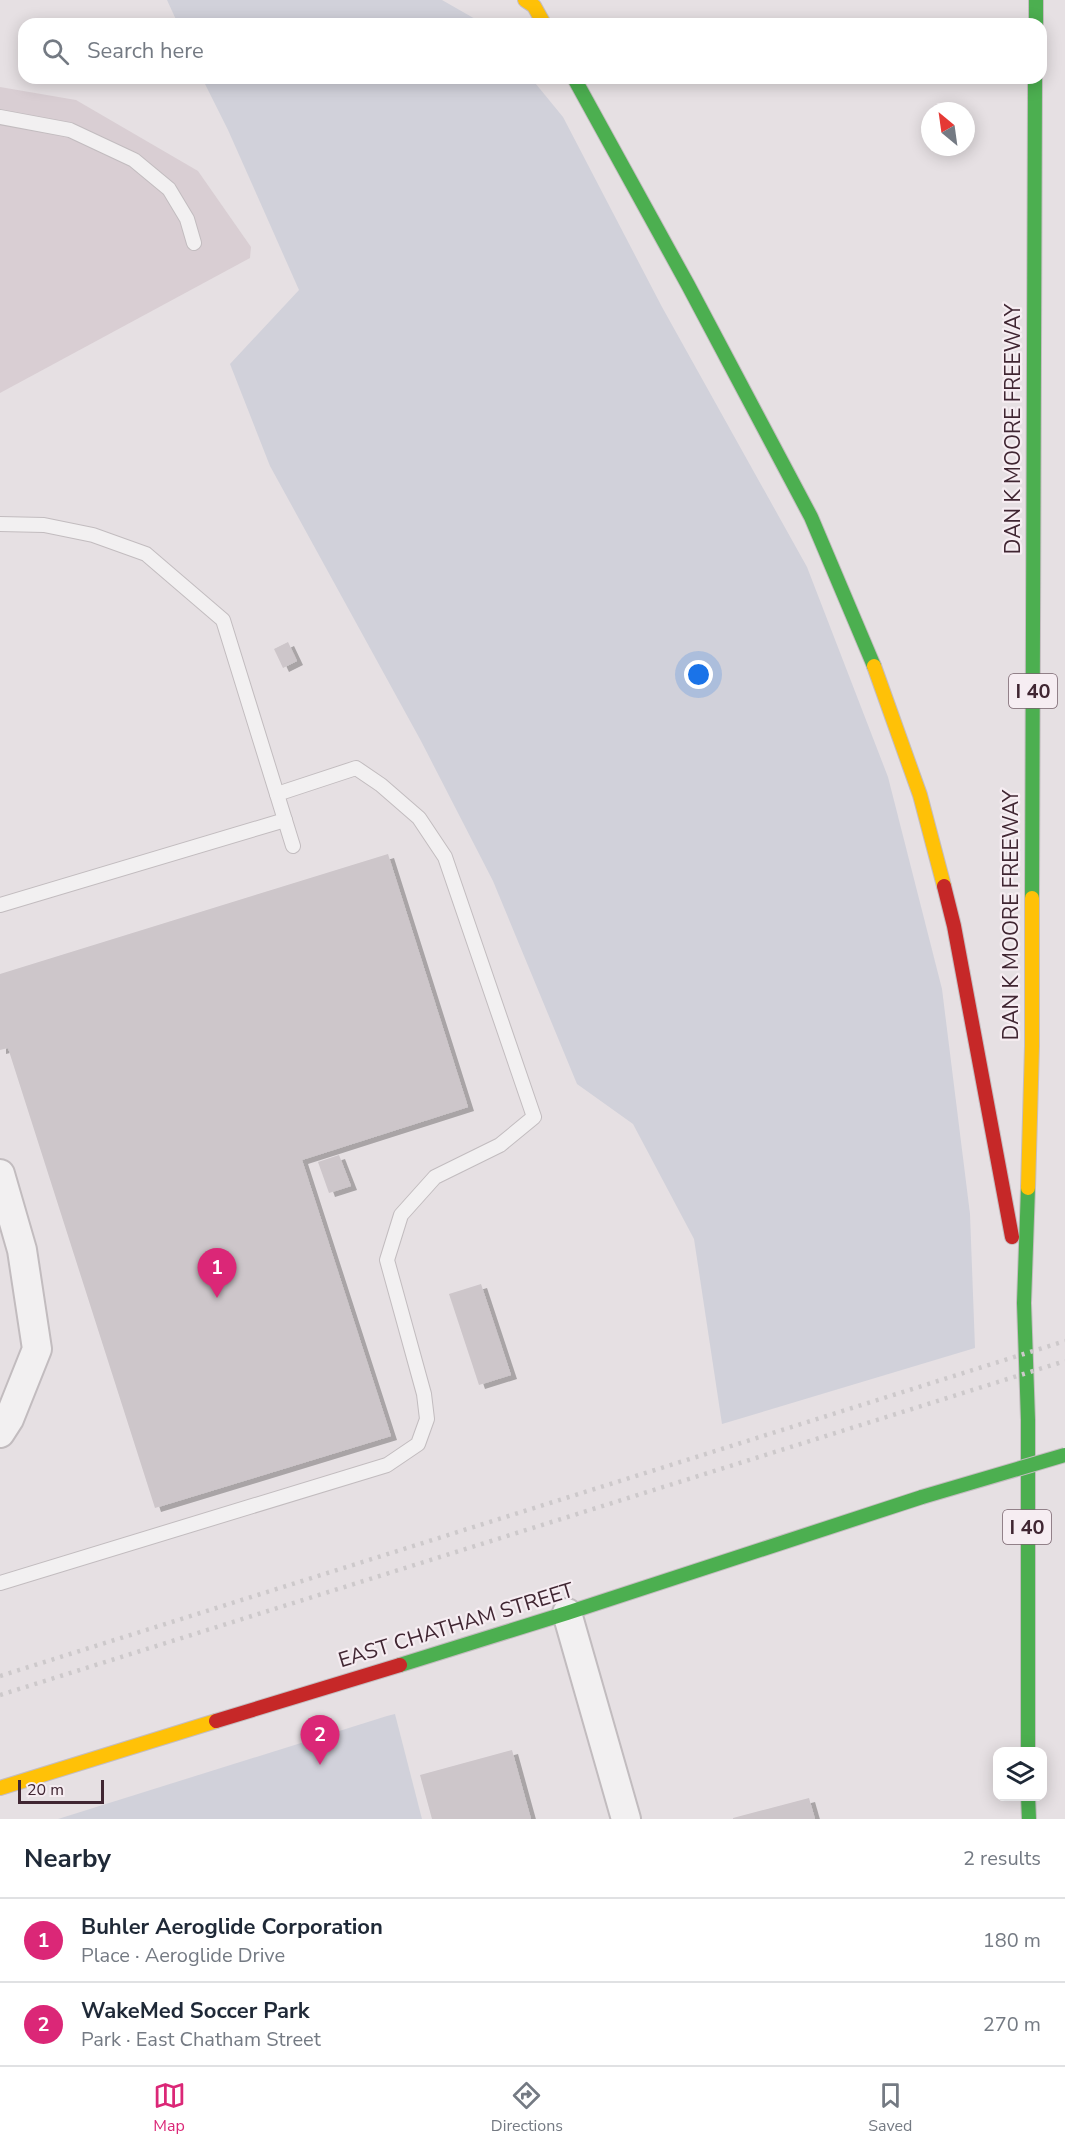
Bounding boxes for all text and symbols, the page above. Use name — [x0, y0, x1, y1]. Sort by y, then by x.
search box — [18, 18, 1047, 84]
icon: search — [39, 35, 72, 68]
text: Search here — [87, 36, 204, 66]
north arrow — [921, 102, 975, 156]
street label: DAN K MOORE FREEWAY — [999, 303, 1027, 554]
your location — [684, 660, 713, 689]
road number: I 40 — [1009, 674, 1057, 708]
street label: DAN K MOORE FREEWAY — [997, 789, 1025, 1040]
pin: 1 — [198, 1248, 236, 1298]
road number: I 40 — [1003, 1510, 1051, 1544]
street label: EAST CHATHAM STREET — [335, 1576, 578, 1674]
pin: 2 — [300, 1716, 340, 1765]
map controls — [993, 1747, 1047, 1801]
button: layers — [993, 1747, 1047, 1801]
scale bar — [18, 1777, 104, 1804]
text: 20 m — [27, 1779, 64, 1801]
text: Nearby — [24, 1841, 111, 1876]
text: 2 results — [963, 1845, 1041, 1872]
text: Buhler Aeroglide Corporation — [81, 1912, 383, 1942]
text: 1 — [38, 1927, 50, 1954]
text: 180 m — [983, 1927, 1041, 1954]
text: Place · Aeroglide Drive — [81, 1942, 285, 1969]
text: WakeMed Soccer Park — [81, 1996, 310, 2026]
text: 2 — [38, 2011, 50, 2038]
text: 270 m — [983, 2011, 1041, 2038]
text: Park · East Chatham Street — [81, 2026, 321, 2053]
tab: Map — [153, 2079, 186, 2137]
tab: Directions — [491, 2079, 563, 2137]
tab: Saved — [868, 2079, 912, 2137]

